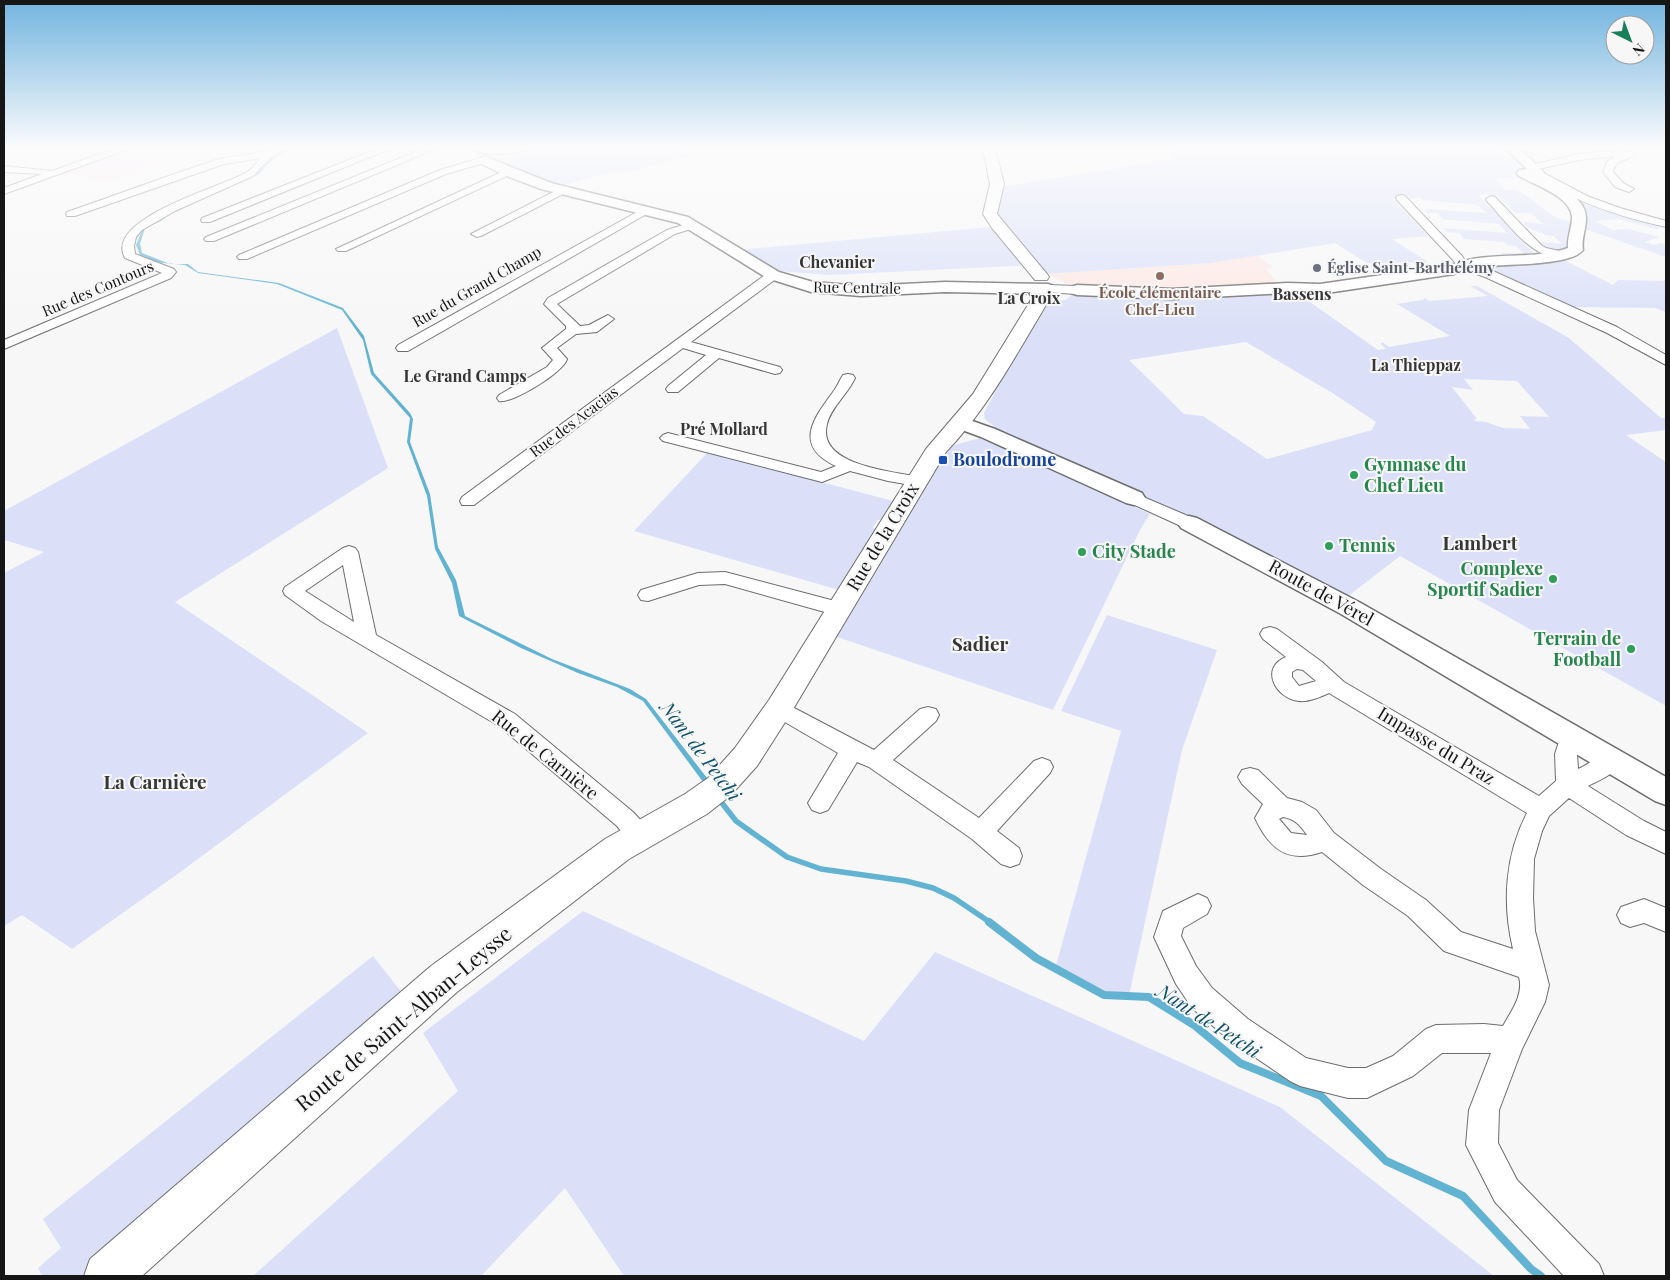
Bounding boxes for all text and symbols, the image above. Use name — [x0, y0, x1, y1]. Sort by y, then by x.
north arrow — [1605, 15, 1655, 65]
text: N — [1629, 40, 1649, 60]
street label: Rue du Grand Champ — [408, 241, 545, 331]
district label: Chevanier — [799, 251, 875, 272]
street label: Rue des Contours — [39, 256, 157, 321]
place label: Église Saint-Barthélémy — [1327, 257, 1495, 277]
marker: Église Saint-Barthélémy — [1311, 262, 1323, 274]
marker: École élémentaire Chef-Lieu — [1154, 270, 1166, 282]
street label: Rue Centrale — [813, 276, 901, 298]
place label: École élémentaire Chef-Lieu — [1099, 282, 1222, 319]
district label: Bassens — [1272, 283, 1332, 304]
district label: La Croix — [998, 287, 1061, 308]
district label: La Thieppaz — [1371, 354, 1461, 375]
district label: Le Grand Camps — [403, 365, 527, 386]
street label: Rue des Acacias — [525, 381, 622, 461]
district label: Pré Mollard — [680, 418, 768, 439]
place label: Boulodrome — [953, 447, 1056, 471]
place label: Gymnase du Chef Lieu — [1364, 452, 1466, 497]
marker: Boulodrome — [937, 454, 949, 466]
marker: Gymnase du Chef Lieu — [1348, 469, 1360, 481]
street label: Rue de la Croix — [840, 477, 924, 595]
district label: Lambert — [1443, 529, 1518, 555]
place label: Tennis — [1339, 533, 1395, 557]
place label: City Stade — [1092, 539, 1176, 563]
marker: Tennis — [1323, 540, 1335, 552]
marker: City Stade — [1076, 546, 1088, 558]
street label: Route de Vérel — [1265, 553, 1378, 631]
place label: Complexe Sportif Sadier — [1427, 556, 1544, 601]
marker: Complexe Sportif Sadier — [1547, 573, 1559, 585]
place label: Terrain de Football — [1534, 626, 1621, 671]
district label: Sadier — [952, 630, 1008, 656]
marker: Terrain de Football — [1625, 643, 1637, 655]
water label: Nant de Petchi — [655, 694, 749, 807]
street label: Impasse du Praz — [1373, 701, 1500, 790]
street label: Rue de Carnière — [487, 704, 604, 805]
district label: La Carnière — [103, 768, 207, 794]
street label: Route de Saint-Alban-Leysse — [289, 919, 517, 1116]
water label: Nant de Petchi — [1151, 976, 1267, 1064]

